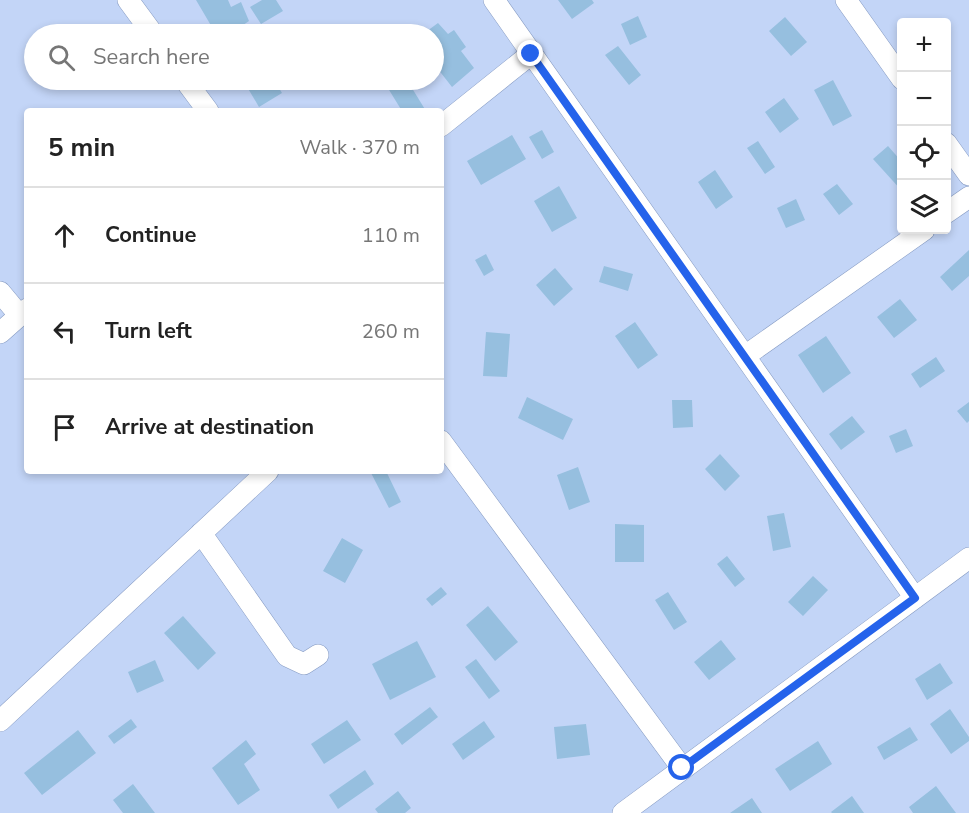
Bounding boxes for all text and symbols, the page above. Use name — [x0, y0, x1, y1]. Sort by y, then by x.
map controls — [897, 18, 951, 234]
button: + — [897, 18, 951, 72]
search box — [24, 24, 444, 90]
route end — [517, 40, 543, 66]
icon: search — [45, 41, 78, 74]
text: Search here — [93, 42, 210, 72]
button: − — [897, 72, 951, 126]
button: locate — [897, 126, 951, 180]
text: 5 min — [48, 130, 115, 165]
text: Walk · 370 m — [300, 134, 420, 161]
button: layers — [897, 180, 951, 234]
icon: ahead — [48, 219, 81, 252]
text: Continue — [105, 220, 196, 250]
text: 110 m — [362, 222, 420, 249]
icon: left — [48, 315, 81, 348]
text: Turn left — [105, 316, 192, 346]
text: 260 m — [362, 318, 420, 345]
icon: arrive — [48, 411, 81, 444]
text: Arrive at destination — [105, 412, 314, 442]
route start — [668, 754, 694, 780]

